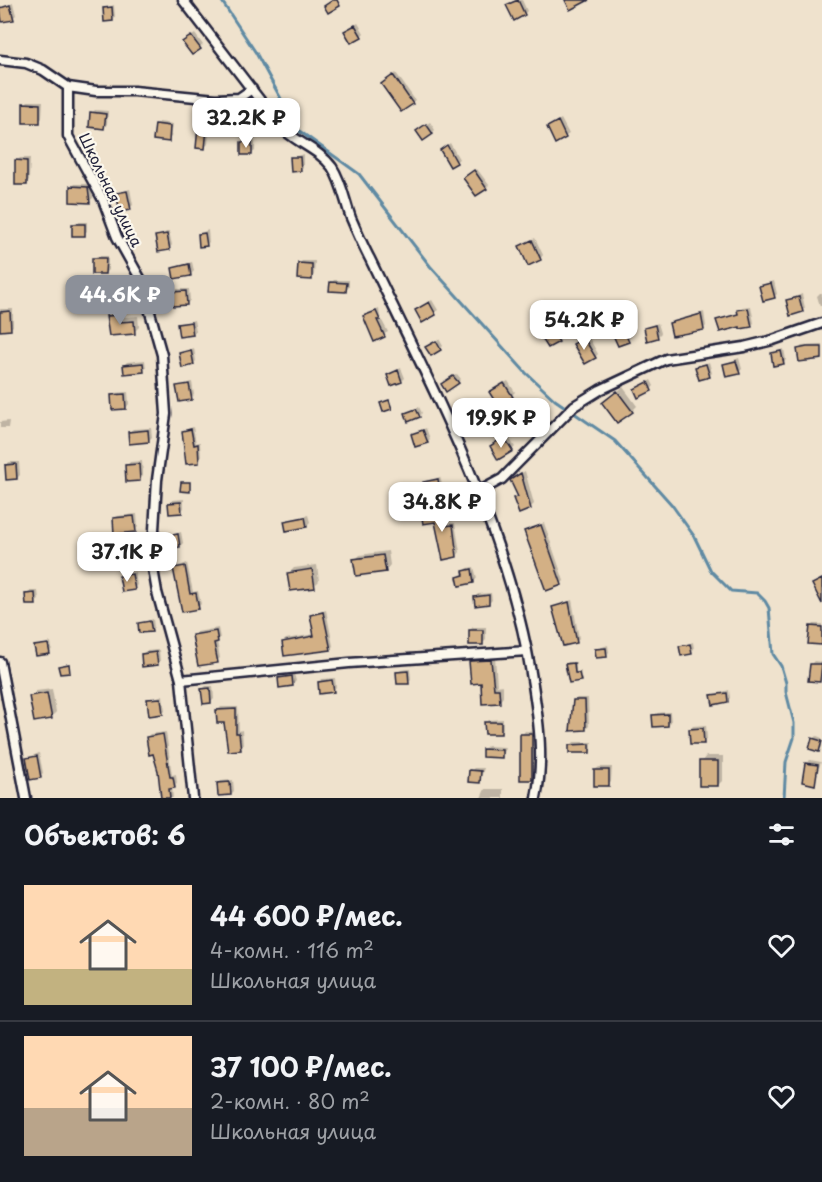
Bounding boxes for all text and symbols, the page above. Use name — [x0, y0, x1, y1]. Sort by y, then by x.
pin: 32.2K ₽ — [191, 98, 301, 149]
text: 32.2K ₽ — [206, 102, 286, 132]
street label: Школьная улица — [74, 128, 149, 251]
pin: 44.6K ₽ — [65, 275, 175, 326]
text: 44.6K ₽ — [79, 279, 161, 309]
pin: 54.2K ₽ — [529, 300, 639, 351]
text: 54.2K ₽ — [544, 304, 624, 334]
pin: 19.9K ₽ — [446, 398, 556, 449]
text: 19.9K ₽ — [466, 402, 536, 432]
pin: 34.8K ₽ — [387, 482, 497, 533]
text: 34.8K ₽ — [403, 486, 481, 516]
pin: 37.1K ₽ — [72, 532, 182, 583]
text: 37.1K ₽ — [91, 536, 163, 566]
text: Объектов: 6 — [24, 815, 186, 854]
icon: filters — [765, 818, 798, 851]
text: 44 600 ₽/мес. — [210, 896, 403, 935]
icon: home — [72, 909, 144, 981]
icon: heart — [765, 929, 798, 962]
text: 4-комн. · 116 m² — [210, 935, 374, 965]
text: Школьная улица — [210, 965, 376, 995]
text: 37 100 ₽/мес. — [210, 1047, 392, 1086]
icon: home — [72, 1060, 144, 1132]
icon: heart — [765, 1080, 798, 1113]
text: 2-комн. · 80 m² — [210, 1086, 370, 1116]
text: Школьная улица — [210, 1116, 376, 1146]

